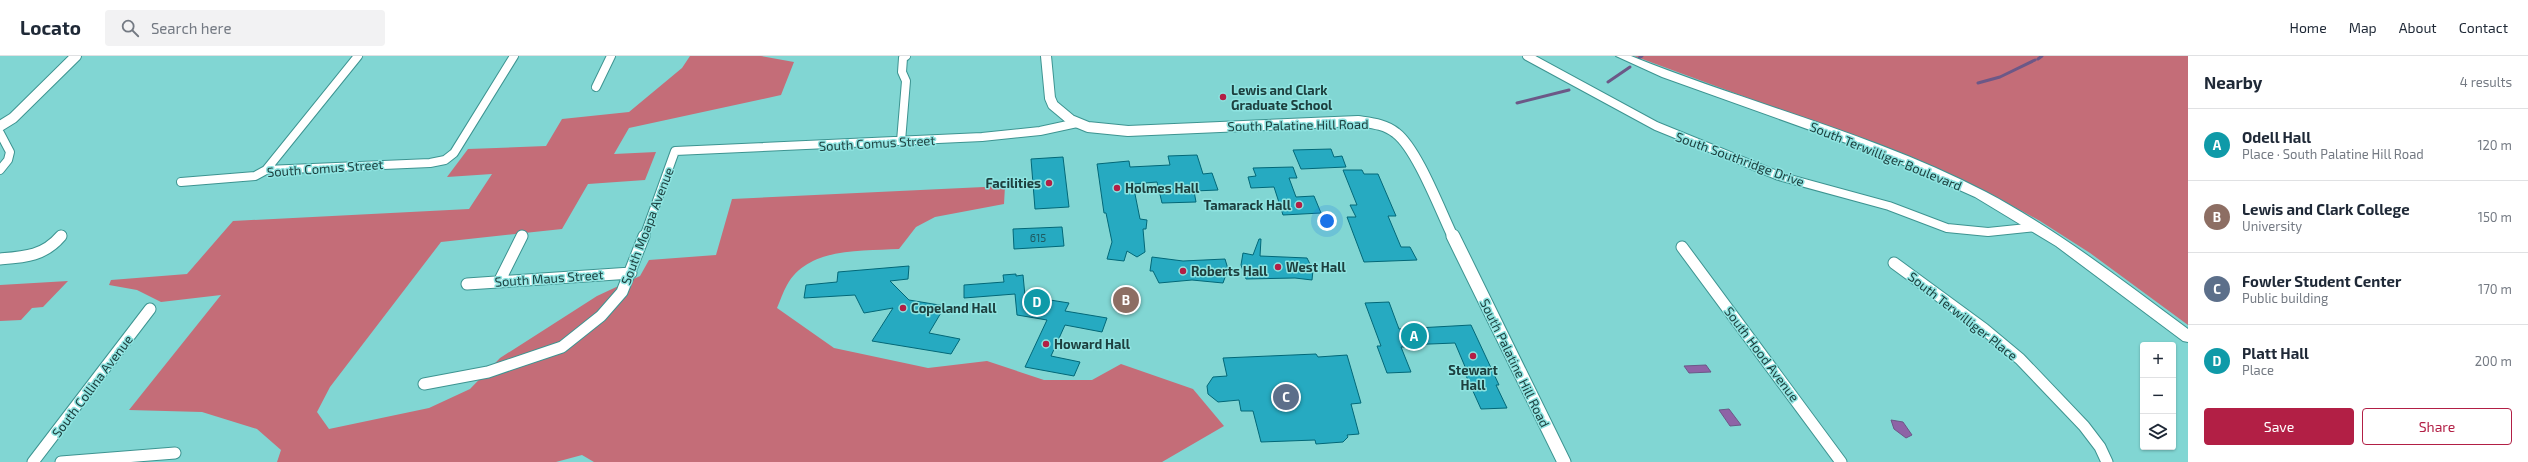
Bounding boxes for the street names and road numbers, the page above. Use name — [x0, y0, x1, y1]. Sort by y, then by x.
street label: South Palatine Hill Road — [1227, 116, 1369, 134]
street label: South Terwilliger Boulevard — [1808, 118, 1964, 194]
street label: South Southridge Drive — [1673, 128, 1807, 190]
street label: South Comus Street — [818, 132, 936, 154]
street label: South Comus Street — [266, 156, 384, 180]
street label: South Moapa Avenue — [617, 165, 677, 287]
street label: South Maus Street — [494, 266, 604, 290]
street label: South Terwilliger Place — [1905, 268, 2021, 364]
street label: South Palatine Hill Road — [1477, 296, 1553, 430]
street label: South Hood Avenue — [1721, 303, 1803, 405]
street label: South Collina Avenue — [48, 332, 136, 440]

